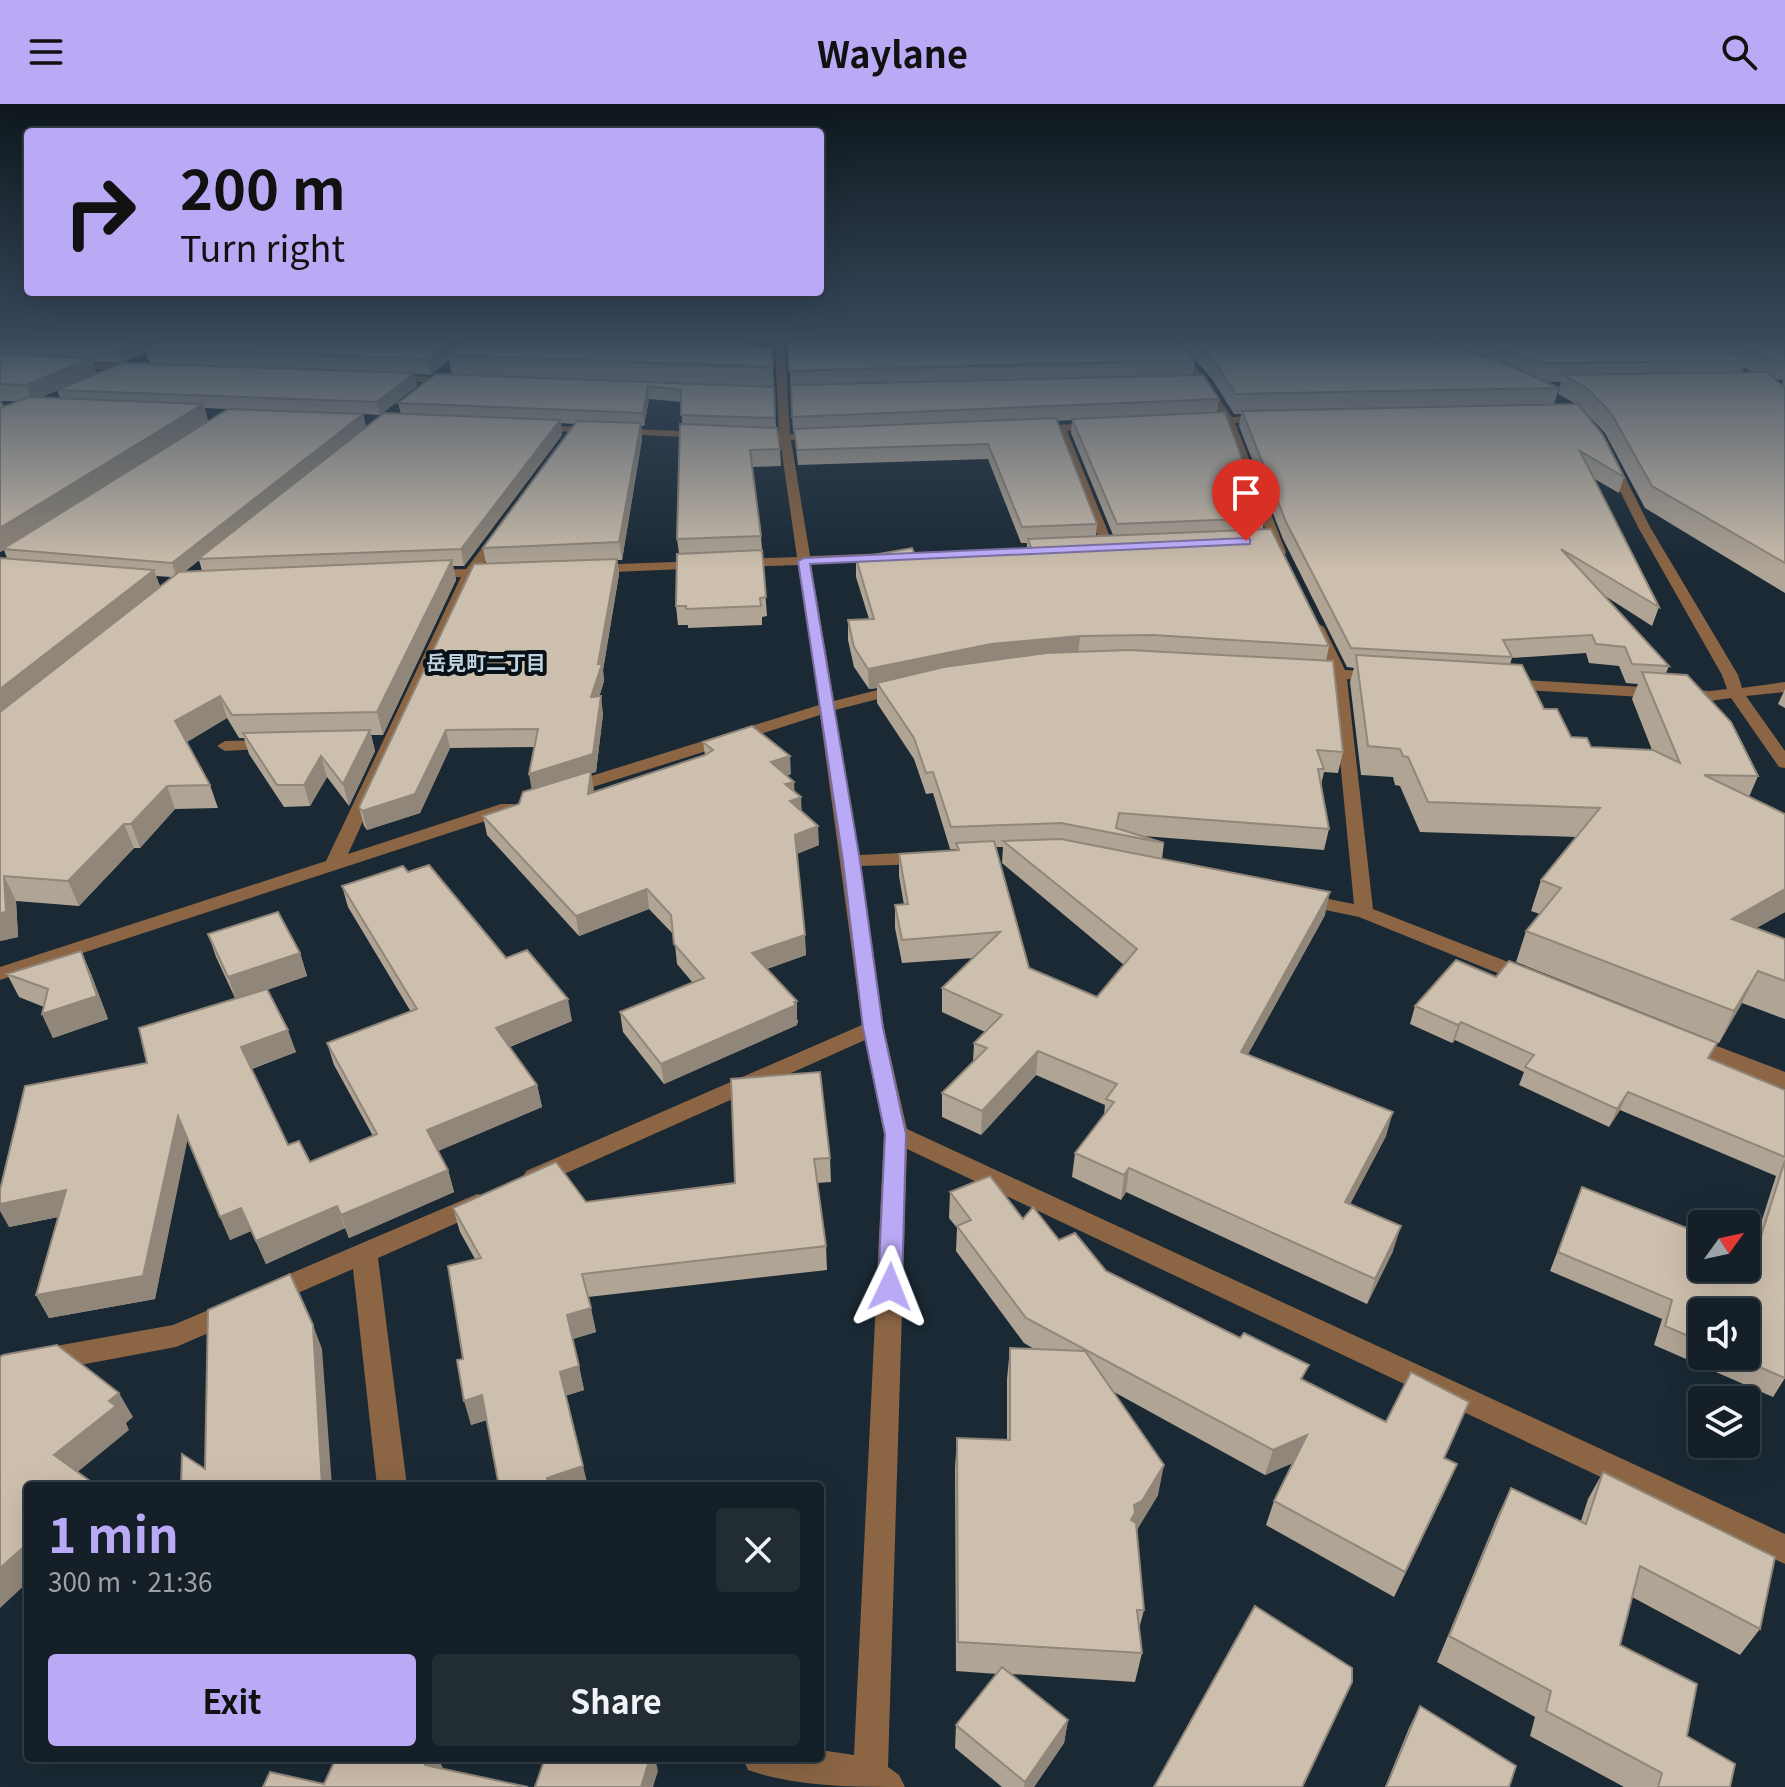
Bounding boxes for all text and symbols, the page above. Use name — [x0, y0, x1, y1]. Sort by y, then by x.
text: Waylane — [817, 26, 968, 78]
icon: menu — [24, 30, 68, 74]
icon: search — [1717, 30, 1761, 74]
text: 200 m — [180, 145, 346, 226]
icon: right — [48, 160, 152, 264]
text: Turn right — [180, 220, 345, 272]
pin — [1212, 459, 1280, 541]
icon: arrive — [1224, 471, 1268, 515]
district label: 岳見町二丁目 — [426, 647, 546, 676]
north arrow — [1688, 1210, 1760, 1282]
map controls — [1688, 1210, 1760, 1458]
position arrow — [848, 1245, 932, 1329]
button: sound — [1688, 1298, 1760, 1370]
button: layers — [1688, 1386, 1760, 1458]
text: 1 min — [48, 1497, 179, 1567]
button: close — [716, 1508, 800, 1592]
text: 300 m · 21:36 — [48, 1562, 212, 1599]
button: Exit — [48, 1654, 416, 1746]
button: Share — [432, 1654, 800, 1746]

